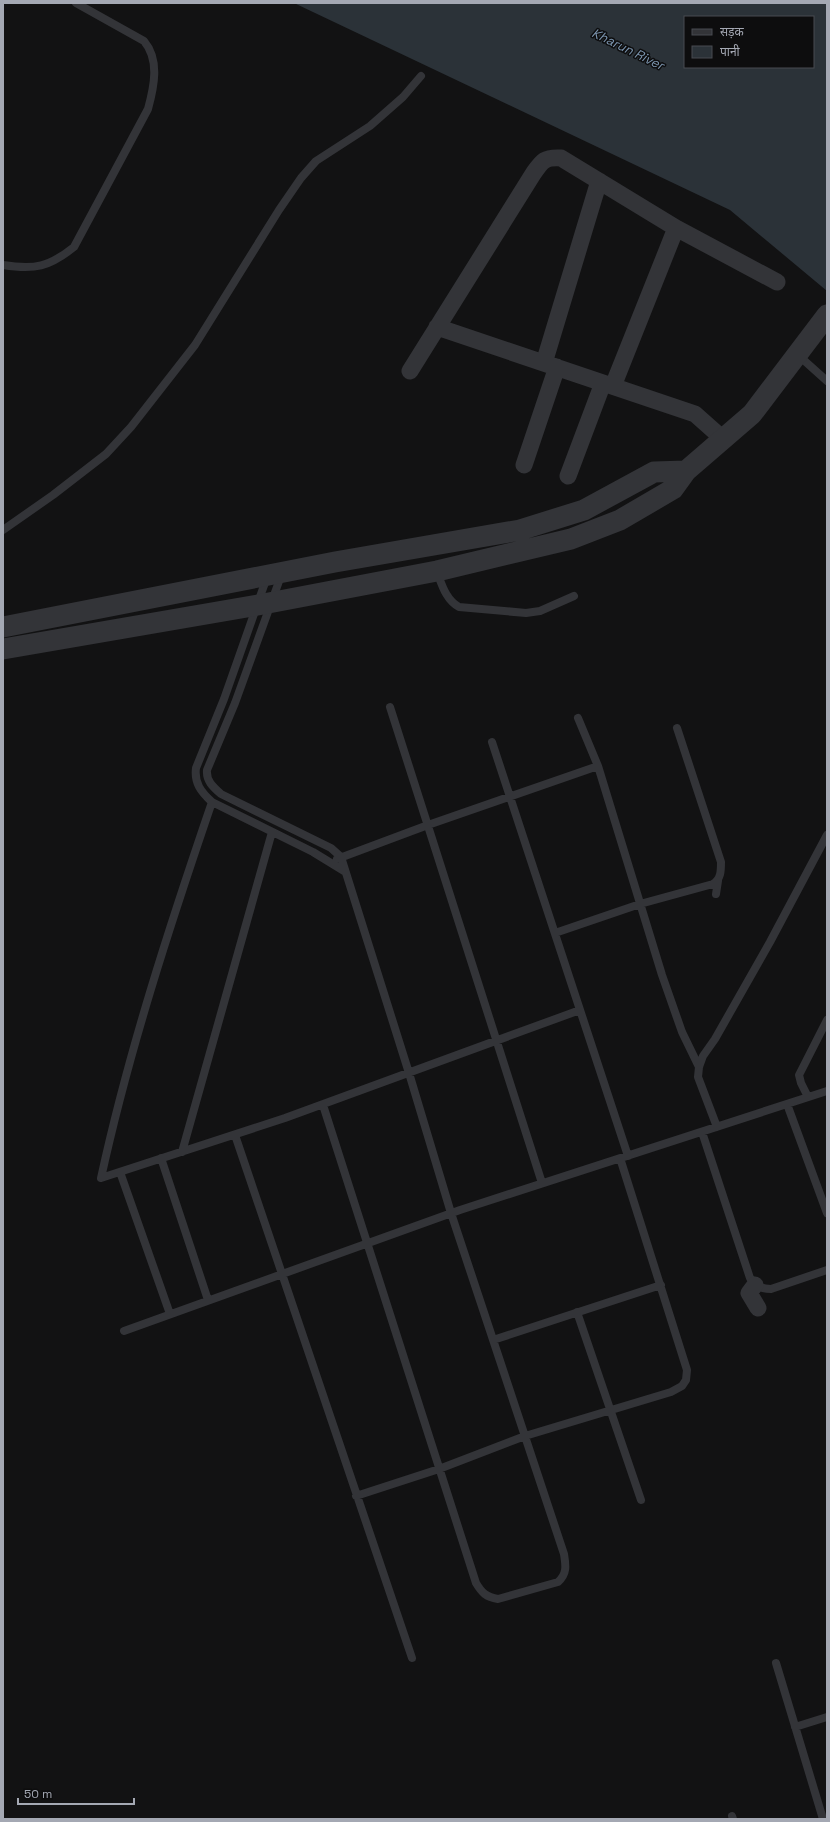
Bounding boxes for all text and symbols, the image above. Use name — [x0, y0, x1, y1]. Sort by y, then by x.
legend — [684, 16, 814, 68]
water label: Kharun River — [589, 24, 669, 75]
text: सड़क — [720, 24, 745, 40]
text: पानी — [720, 44, 741, 60]
scale bar — [18, 1780, 134, 1806]
text: 50 m — [24, 1786, 52, 1802]

